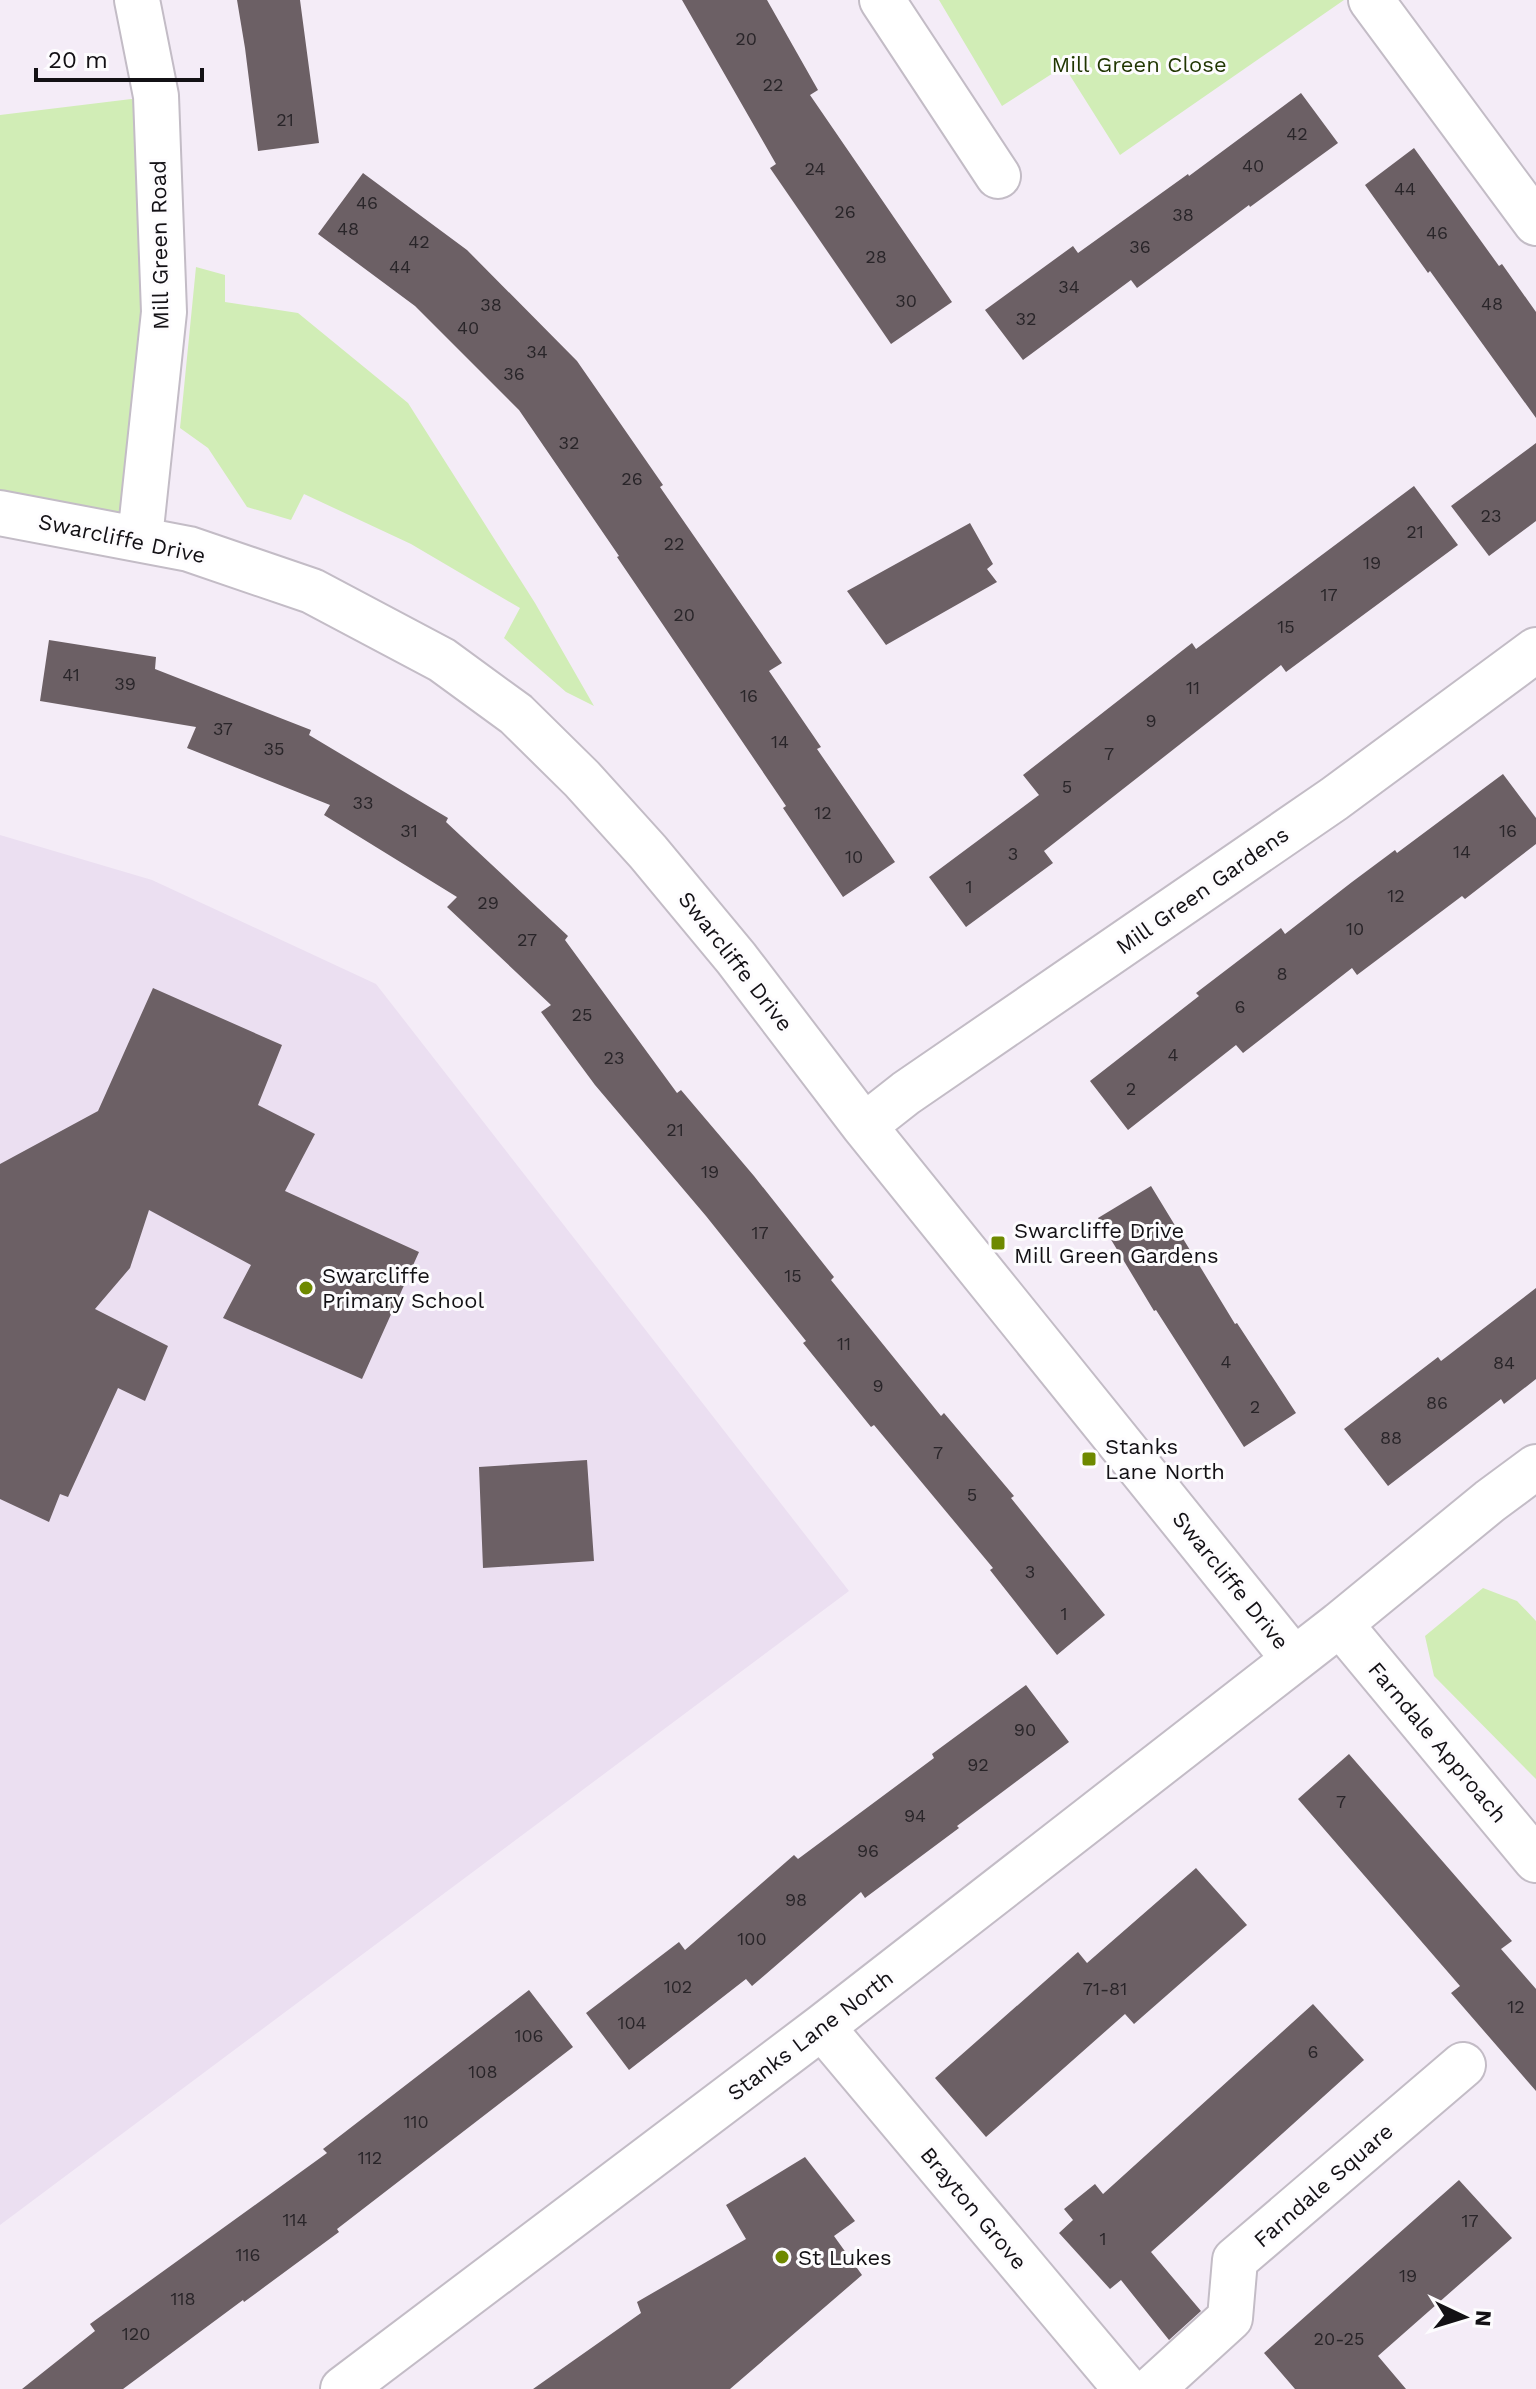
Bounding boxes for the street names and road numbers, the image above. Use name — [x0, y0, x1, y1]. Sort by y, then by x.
street label: Mill Green Road — [146, 160, 173, 330]
street label: Swarcliffe Drive — [36, 509, 208, 568]
street label: Mill Green Gardens — [1111, 821, 1293, 959]
street label: Swarcliffe Drive — [673, 887, 798, 1036]
street label: Swarcliffe Drive — [1167, 1506, 1294, 1654]
street label: Farndale Approach — [1363, 1657, 1512, 1828]
street label: Stanks Lane North — [723, 1965, 898, 2106]
street label: Farndale Square — [1249, 2118, 1398, 2252]
street label: Brayton Grove — [915, 2142, 1032, 2274]

